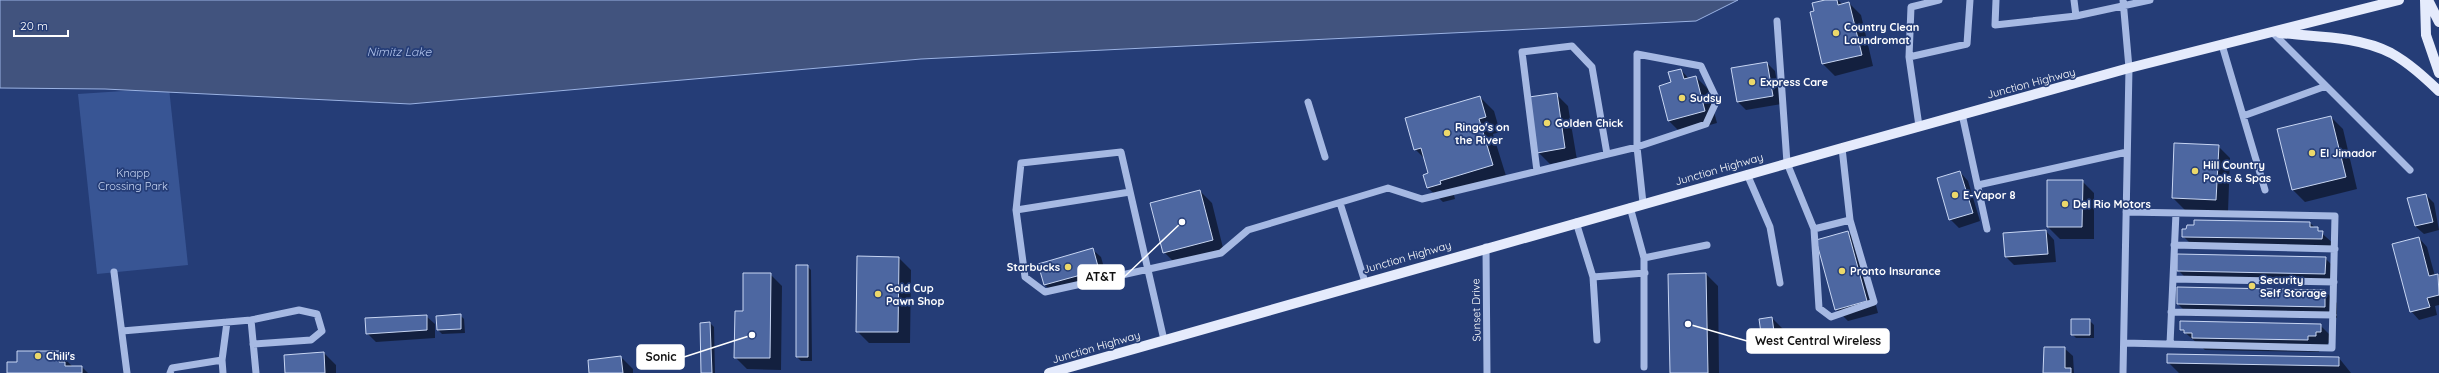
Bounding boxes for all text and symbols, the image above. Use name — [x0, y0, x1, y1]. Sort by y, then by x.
scale bar — [14, 12, 68, 38]
text: 20 m — [20, 18, 48, 33]
place label: Country Clean Laundromat — [1844, 20, 1919, 47]
marker: Country Clean Laundromat — [1831, 28, 1841, 38]
water label: Nimitz Lake — [367, 44, 432, 59]
street label: Junction Highway — [1985, 64, 2077, 102]
place label: Express Care — [1760, 75, 1829, 89]
marker: Express Care — [1747, 77, 1757, 87]
place label: Sudsy — [1690, 91, 1722, 105]
marker: Sudsy — [1677, 93, 1687, 103]
place label: Golden Chick — [1555, 116, 1623, 130]
marker: Golden Chick — [1542, 118, 1552, 128]
place label: Ringo's on the River — [1455, 120, 1510, 147]
marker: Ringo's on the River — [1442, 128, 1452, 138]
place label: El Jimador — [2320, 146, 2377, 160]
marker: El Jimador — [2307, 148, 2317, 158]
street label: Junction Highway — [1673, 150, 1765, 188]
place label: Hill Country Pools & Spas — [2203, 158, 2271, 185]
park label: Knapp Crossing Park — [98, 166, 168, 193]
marker: Hill Country Pools & Spas — [2190, 166, 2200, 176]
place label: E-Vapor 8 — [1963, 188, 2016, 202]
marker: E-Vapor 8 — [1950, 190, 1960, 200]
place label: Del Rio Motors — [2073, 197, 2151, 211]
marker: Del Rio Motors — [2060, 199, 2070, 209]
street label: Junction Highway — [1361, 238, 1453, 276]
place label: Starbucks — [1007, 260, 1060, 274]
marker: Starbucks — [1063, 262, 1073, 272]
place label: Pronto Insurance — [1850, 264, 1941, 278]
callout: AT&T — [1078, 265, 1124, 289]
marker: Pronto Insurance — [1837, 266, 1847, 276]
text: AT&T — [1086, 269, 1117, 284]
place label: Security Self Storage — [2260, 273, 2327, 300]
street label: Sunset Drive — [1468, 278, 1484, 342]
place label: Gold Cup Pawn Shop — [886, 281, 944, 308]
marker: Security Self Storage — [2247, 281, 2257, 291]
marker: Gold Cup Pawn Shop — [873, 289, 883, 299]
street label: Junction Highway — [1050, 328, 1142, 366]
callout: West Central Wireless — [1747, 329, 1889, 353]
text: West Central Wireless — [1755, 333, 1881, 348]
callout: Sonic — [637, 345, 684, 369]
place label: Chili's — [46, 349, 75, 363]
text: Sonic — [646, 349, 676, 364]
marker: Chili's — [33, 351, 43, 361]

